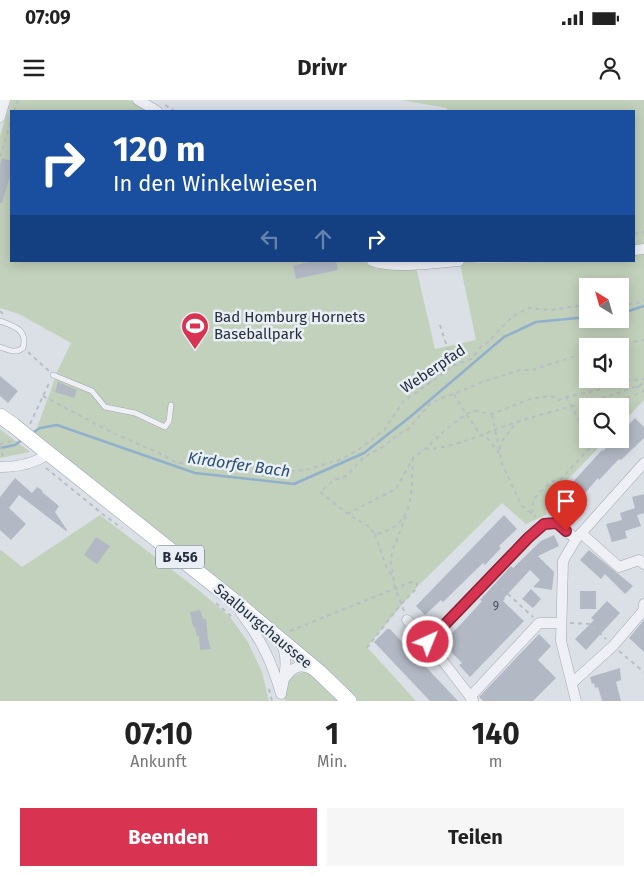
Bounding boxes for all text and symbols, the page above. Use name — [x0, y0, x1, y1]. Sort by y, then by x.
text: 07:09 — [25, 6, 71, 29]
icon: menu — [20, 54, 48, 82]
text: Drivr — [297, 54, 347, 81]
icon: person — [596, 54, 624, 82]
text: 120 m — [113, 128, 206, 170]
icon: right — [30, 130, 95, 195]
text: In den Winkelwiesen — [113, 170, 318, 197]
icon: left — [256, 225, 284, 253]
icon: ahead — [309, 225, 337, 253]
icon: right — [362, 225, 390, 253]
north arrow — [579, 278, 629, 328]
map controls — [579, 278, 629, 448]
place label: Bad Homburg Hornets Baseballpark — [214, 308, 365, 343]
sports icon: Bad Homburg Hornets Baseballpark — [180, 311, 210, 350]
button: sound — [579, 338, 629, 388]
street label: Weberpfad — [397, 341, 469, 397]
button: search — [579, 398, 629, 448]
water label: Kirdorfer Bach — [186, 448, 291, 481]
pin — [545, 480, 587, 531]
icon: arrive — [552, 487, 580, 515]
road number: B 456 — [156, 546, 204, 568]
street label: Saalburgchaussee — [210, 580, 316, 672]
house number: 9 — [493, 599, 499, 613]
position arrow — [401, 615, 453, 667]
text: 07:10 — [124, 716, 193, 752]
text: 1 — [325, 716, 339, 752]
text: 140 — [471, 716, 520, 752]
text: Ankunft — [130, 752, 187, 771]
text: Min. — [317, 752, 347, 771]
text: m — [489, 752, 502, 771]
button: Beenden — [20, 808, 317, 866]
button: Teilen — [327, 808, 624, 866]

